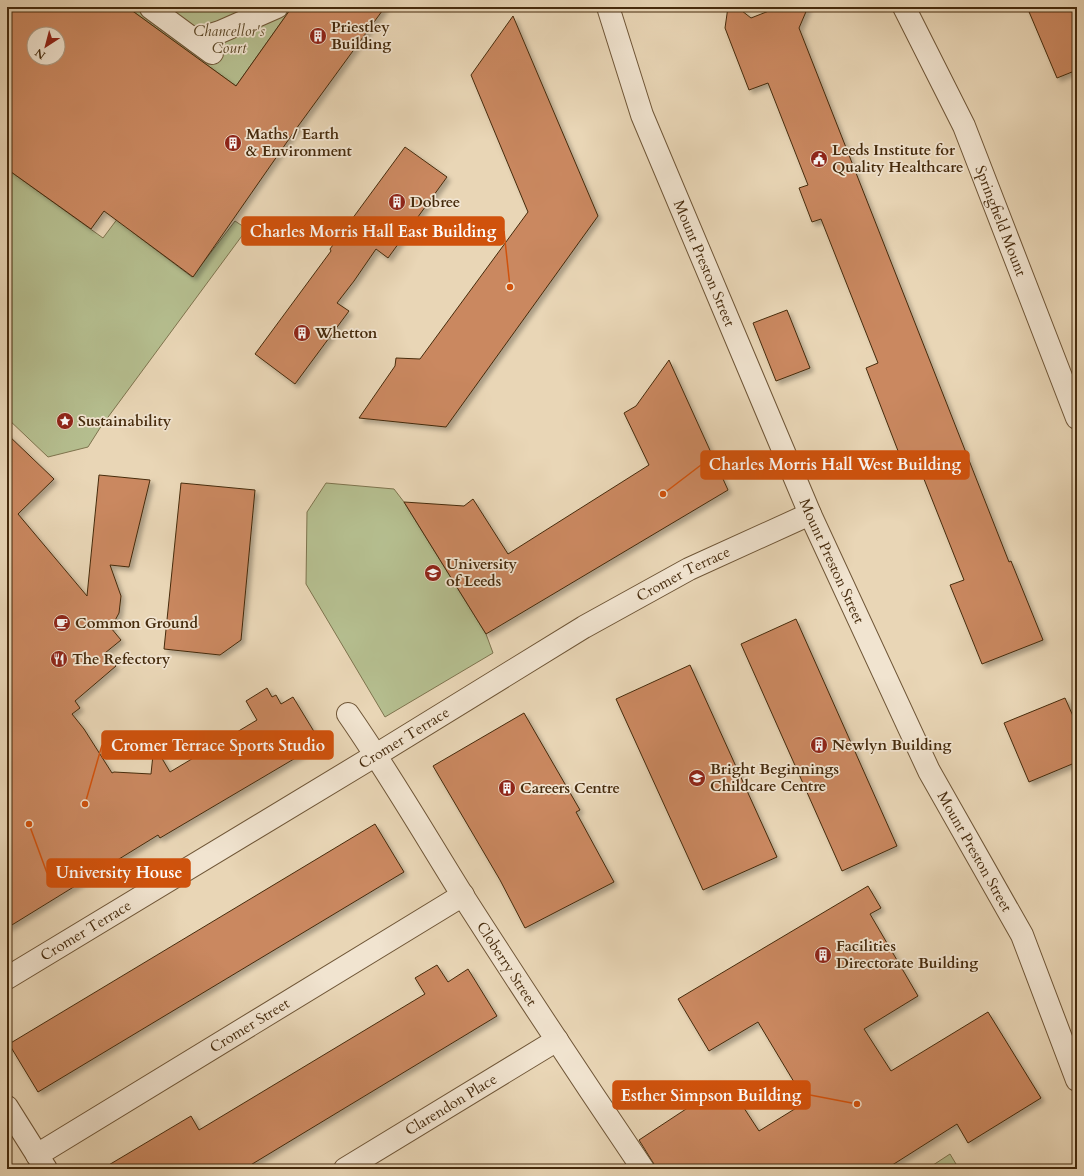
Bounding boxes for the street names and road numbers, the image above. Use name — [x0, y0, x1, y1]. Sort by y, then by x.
street label: Springfield Mount — [970, 163, 1031, 279]
street label: Mount Preston Street — [669, 197, 740, 330]
street label: Mount Preston Street — [795, 495, 869, 627]
street label: Cromer Terrace — [633, 542, 734, 606]
street label: Cromer Terrace — [355, 702, 453, 773]
street label: Mount Preston Street — [933, 788, 1017, 916]
street label: Cromer Terrace — [36, 895, 135, 966]
street label: Cloberry Street — [472, 918, 542, 1010]
street label: Cromer Street — [206, 993, 293, 1057]
street label: Clarendon Place — [401, 1069, 501, 1140]

